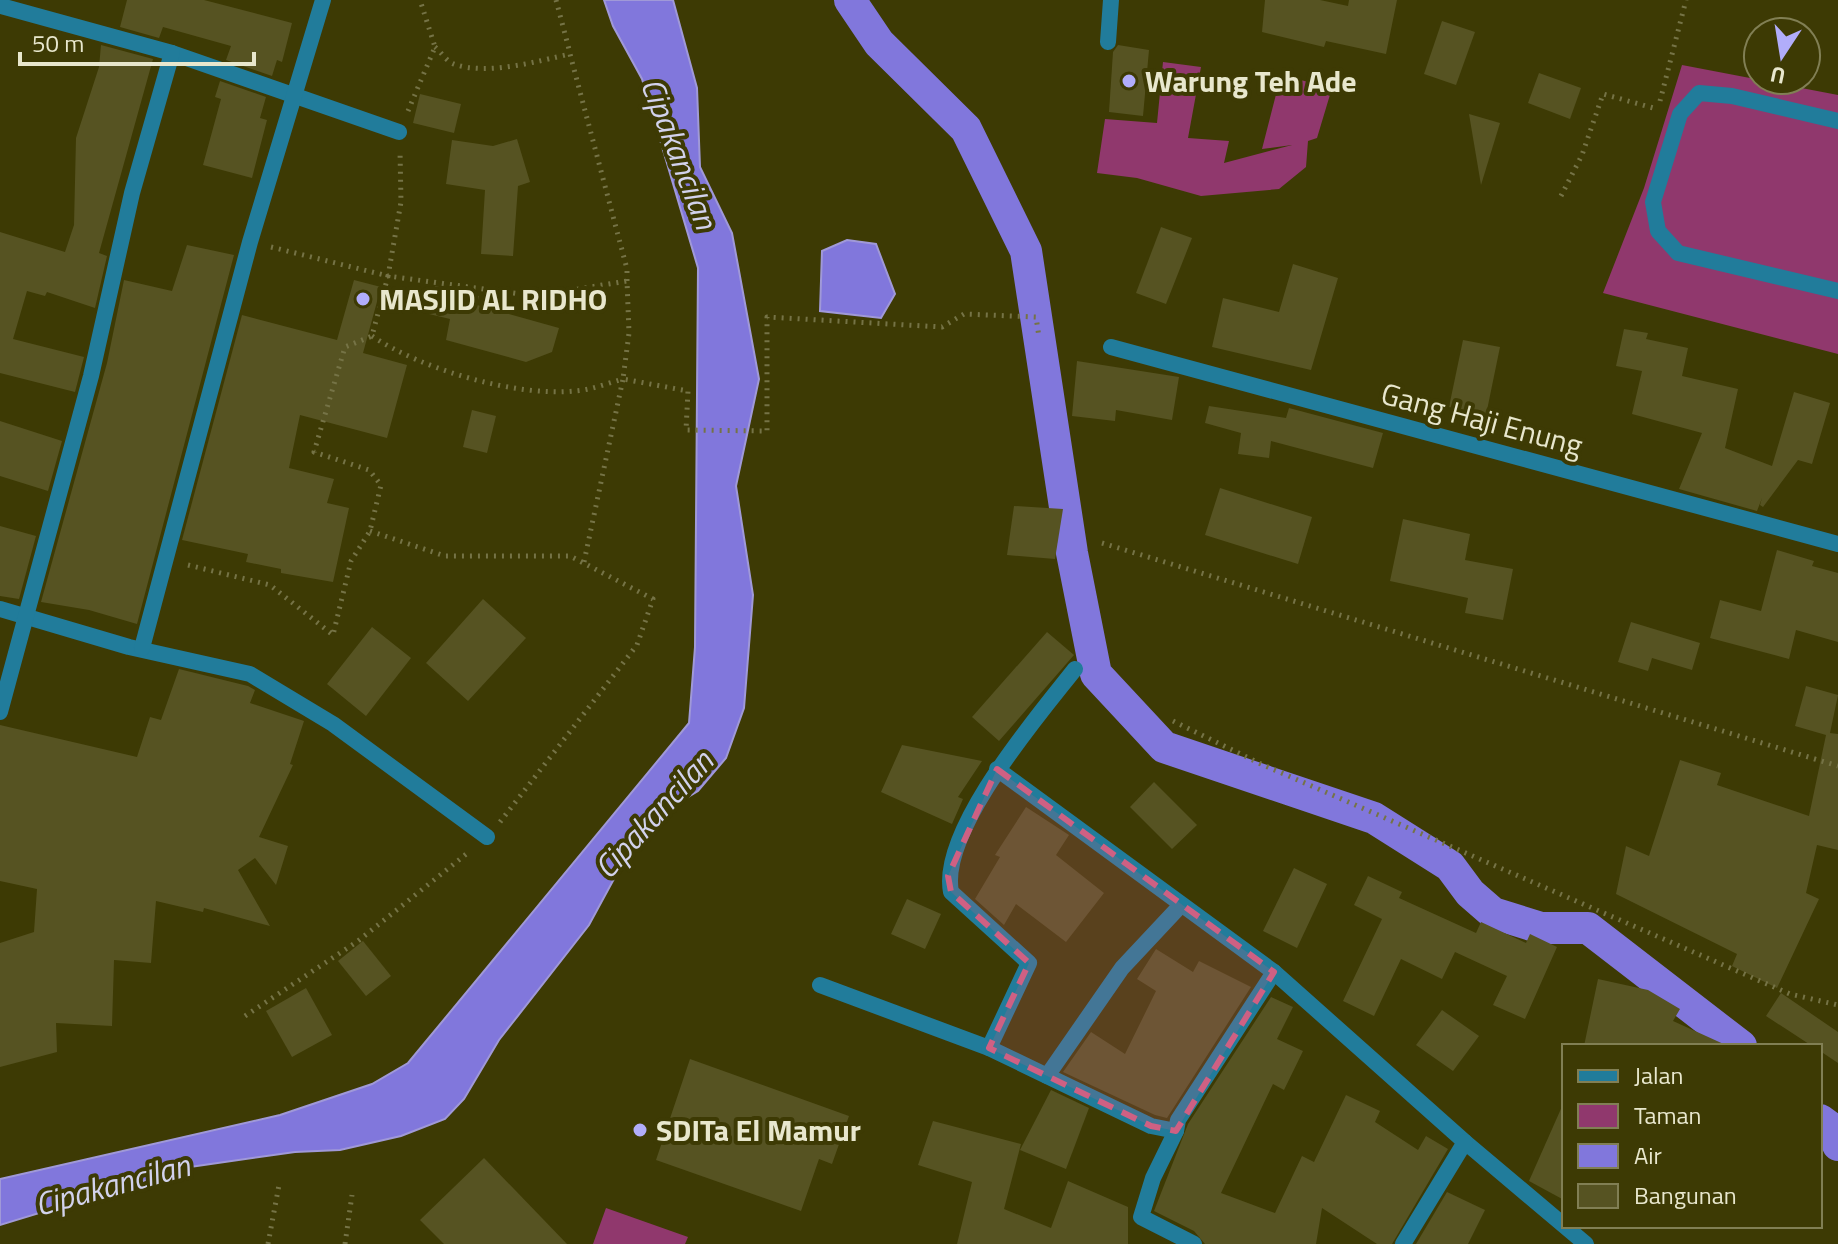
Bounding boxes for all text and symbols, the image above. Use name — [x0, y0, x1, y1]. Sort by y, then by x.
scale bar — [20, 16, 254, 66]
north arrow — [1742, 16, 1822, 96]
text: 50 m — [32, 25, 84, 61]
text: U — [1767, 57, 1788, 94]
place label: Warung Teh Ade — [1145, 58, 1357, 104]
water label: Cipakancilan — [629, 70, 731, 237]
marker: Warung Teh Ade — [1120, 72, 1138, 90]
place label: MASJID AL RIDHO — [379, 276, 607, 322]
marker: MASJID AL RIDHO — [354, 290, 372, 308]
street label: Gang Haji Enung — [1376, 370, 1588, 468]
water label: Cipakancilan — [582, 738, 725, 889]
legend — [1562, 1044, 1822, 1228]
text: Jalan — [1634, 1057, 1683, 1093]
text: Taman — [1634, 1097, 1702, 1133]
place label: SDITa El Mamur — [656, 1107, 861, 1153]
marker: SDITa El Mamur — [631, 1121, 649, 1139]
text: Air — [1634, 1137, 1662, 1173]
water label: Cipakancilan — [29, 1140, 196, 1228]
text: Bangunan — [1634, 1177, 1737, 1213]

